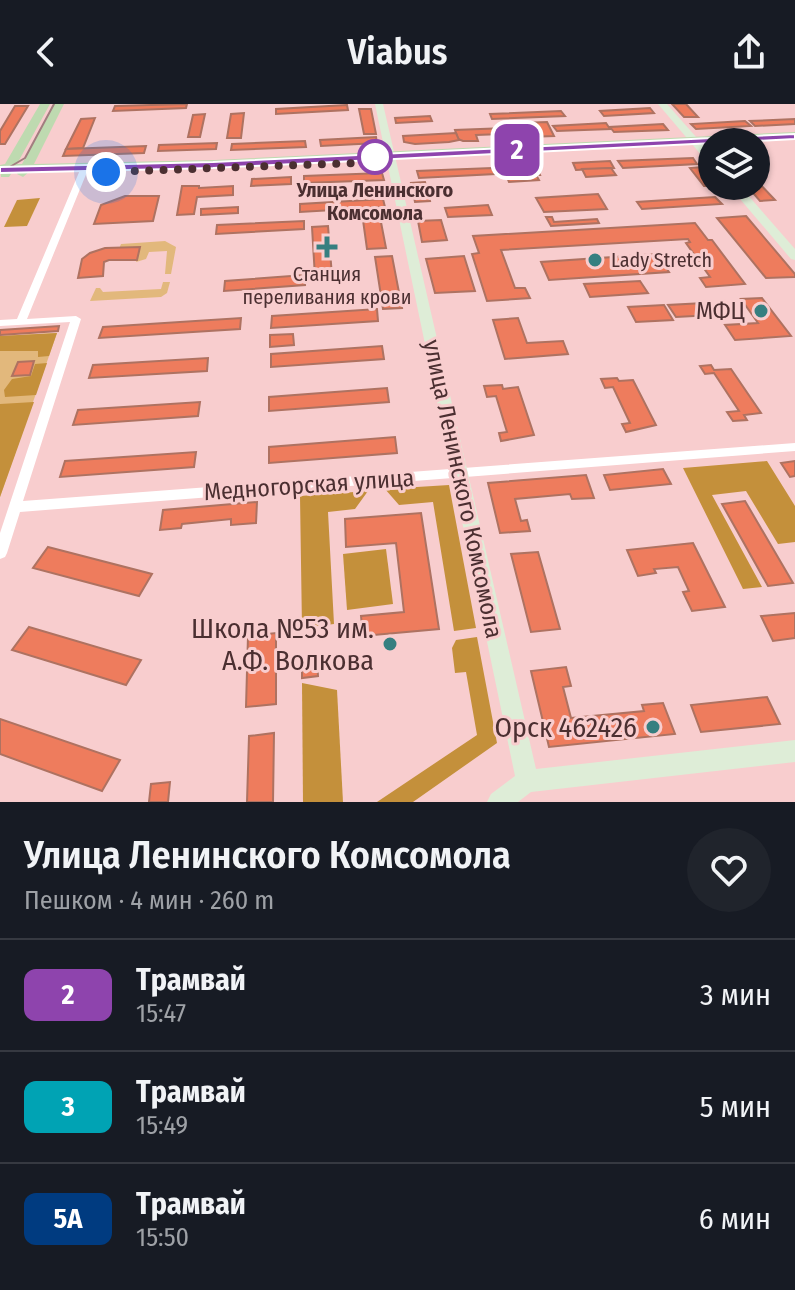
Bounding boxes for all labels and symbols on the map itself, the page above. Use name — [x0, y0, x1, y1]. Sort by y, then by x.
line badge: 2 — [491, 124, 543, 176]
marker: Улица Ленинского Комсомола — [358, 140, 392, 174]
your location — [86, 152, 126, 192]
place label: Улица Ленинского Комсомола — [296, 178, 454, 225]
marker: Станция переливания крови — [316, 236, 338, 258]
place label: Lady Stretch — [611, 248, 712, 272]
marker: Lady Stretch — [586, 251, 604, 269]
place label: Станция переливания крови — [243, 262, 411, 309]
place label: МФЦ — [696, 297, 745, 325]
marker: МФЦ — [752, 302, 770, 320]
street label: улица Ленинского Комсомола — [418, 337, 508, 641]
street label: Медногорская улица — [203, 464, 415, 506]
place label: Школа №53 им. А.Ф. Волкова — [191, 612, 374, 677]
marker: Школа №53 им. А.Ф. Волкова — [381, 635, 399, 653]
place label: Орск 462426 — [494, 711, 637, 744]
marker: Орск 462426 — [644, 718, 662, 736]

